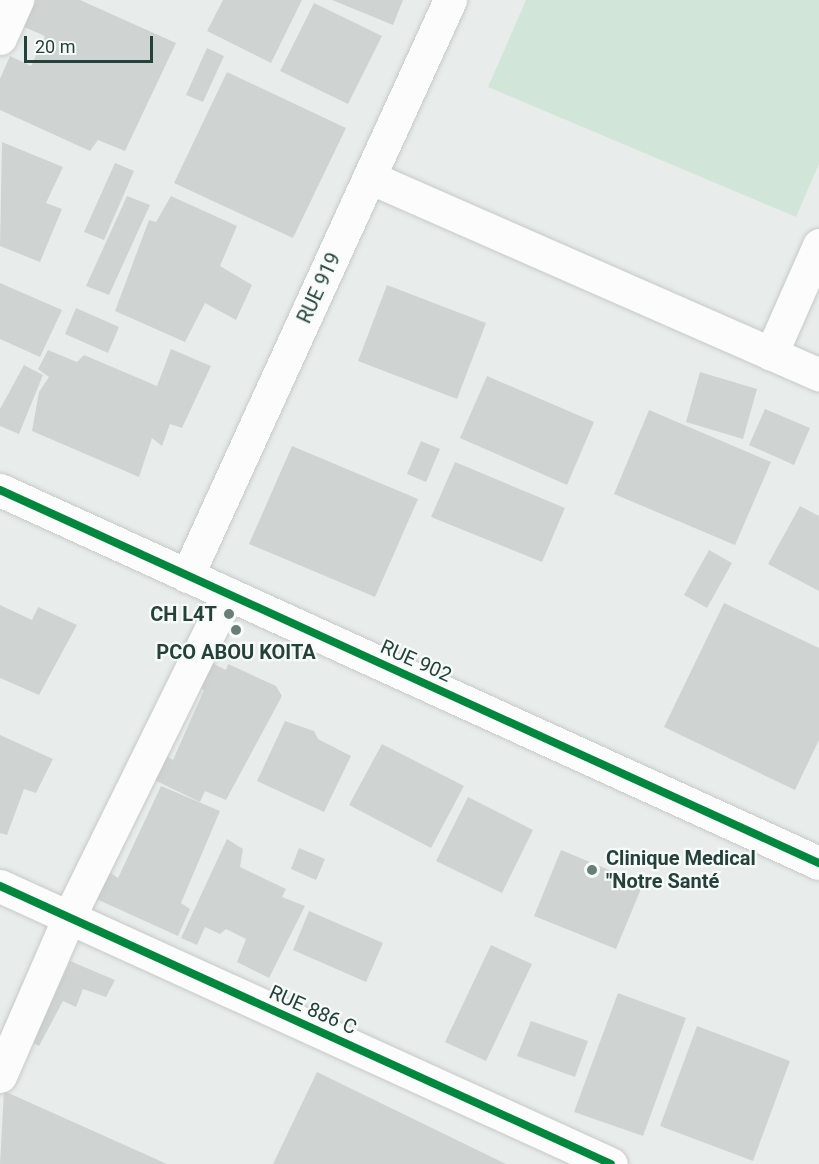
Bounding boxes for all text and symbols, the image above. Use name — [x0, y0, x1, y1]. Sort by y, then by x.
scale bar — [27, 24, 156, 62]
text: 20 m — [35, 36, 75, 57]
street label: RUE 919 — [292, 249, 346, 327]
place label: CH L4T — [150, 602, 217, 626]
marker: CH L4T — [222, 607, 236, 621]
marker: PCO ABOU KOITA — [229, 623, 243, 637]
street label: RUE 902 — [377, 635, 455, 687]
place label: PCO ABOU KOITA — [156, 640, 316, 664]
place label: Clinique Medical "Notre Santé — [606, 846, 756, 893]
marker: Clinique Medical "Notre Santé — [583, 861, 601, 879]
street label: RUE 886 C — [265, 980, 361, 1040]

